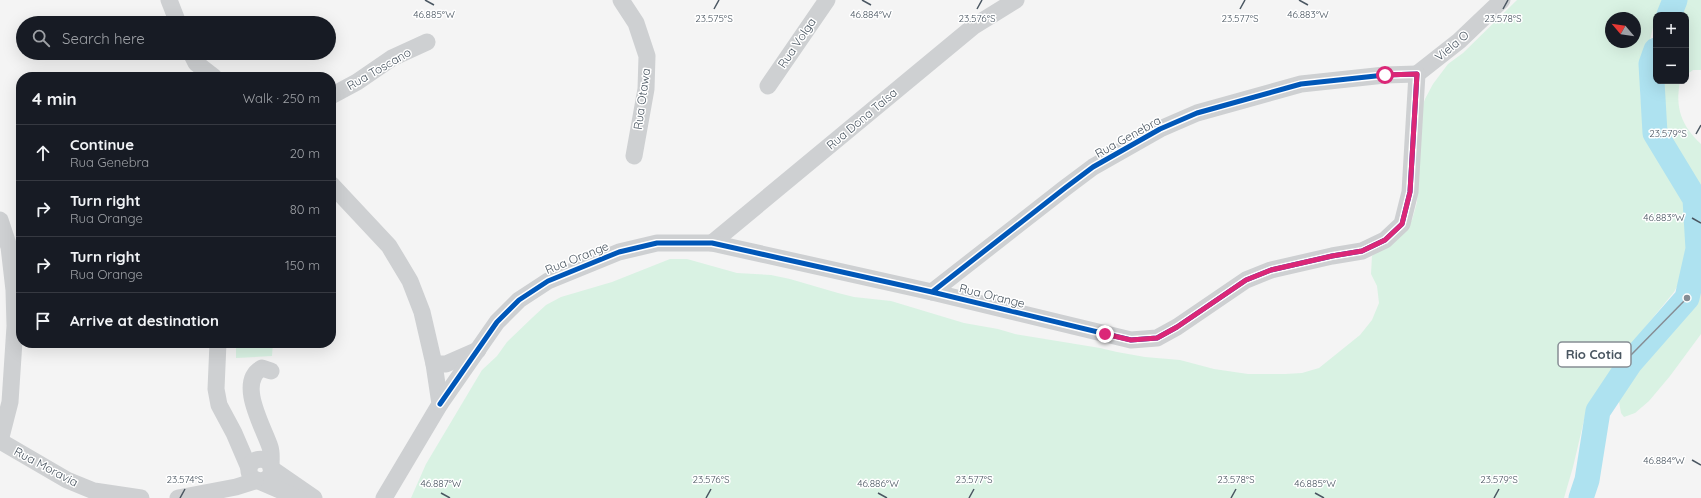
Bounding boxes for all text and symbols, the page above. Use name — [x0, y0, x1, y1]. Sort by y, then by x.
text: 46.885°W — [413, 8, 455, 21]
text: 46.884°W — [850, 8, 892, 21]
text: 46.883°W — [1287, 8, 1329, 21]
text: 23.575°S — [695, 12, 733, 25]
text: 23.576°S — [958, 12, 996, 25]
text: 23.577°S — [1221, 12, 1259, 25]
text: 23.578°S — [1484, 12, 1522, 25]
north arrow — [1605, 12, 1641, 48]
map controls — [1653, 12, 1689, 84]
button: + — [1653, 12, 1689, 48]
street label: Rua Volga — [774, 15, 819, 71]
search box — [16, 16, 336, 60]
icon: search — [30, 27, 52, 49]
street label: Viela O — [1432, 27, 1472, 64]
text: Search here — [62, 29, 145, 48]
street label: Rua Toscano — [344, 44, 414, 93]
button: − — [1653, 48, 1689, 84]
route start — [1376, 66, 1394, 84]
street label: Rua Otawa — [630, 67, 653, 131]
street label: Rua Dona Taísa — [823, 85, 900, 153]
text: 4 min — [32, 88, 77, 109]
text: Walk · 250 m — [243, 90, 320, 106]
street label: Rua Genebra — [1092, 112, 1163, 161]
text: 23.579°S — [1649, 127, 1687, 140]
text: Continue — [70, 135, 134, 154]
icon: ahead — [32, 142, 54, 164]
text: 20 m — [290, 145, 320, 161]
text: Rua Genebra — [70, 154, 149, 170]
text: Turn right — [70, 191, 141, 210]
icon: right — [32, 198, 54, 220]
text: 80 m — [290, 201, 320, 217]
text: Rua Orange — [70, 210, 143, 226]
text: 46.883°W — [1643, 211, 1685, 224]
street label: Rua Orange — [543, 238, 611, 277]
text: Turn right — [70, 247, 141, 266]
icon: right — [32, 254, 54, 276]
text: 150 m — [285, 257, 320, 273]
text: Rua Orange — [70, 266, 143, 282]
street label: Rua Orange — [958, 280, 1027, 311]
icon: arrive — [32, 310, 54, 332]
text: Arrive at destination — [70, 311, 219, 330]
route end — [1096, 325, 1114, 343]
callout: Rio Cotia — [1558, 342, 1631, 367]
text: Rio Cotia — [1566, 346, 1622, 362]
street label: Rua Moravia — [12, 443, 81, 490]
text: 46.884°W — [1643, 454, 1685, 467]
text: 23.574°S — [167, 473, 204, 486]
text: 23.576°S — [692, 473, 730, 486]
text: 23.577°S — [955, 473, 993, 486]
text: 23.578°S — [1217, 473, 1255, 486]
text: 23.579°S — [1480, 473, 1518, 486]
text: 46.887°W — [420, 477, 462, 490]
text: 46.886°W — [857, 477, 899, 490]
text: 46.885°W — [1294, 477, 1336, 490]

